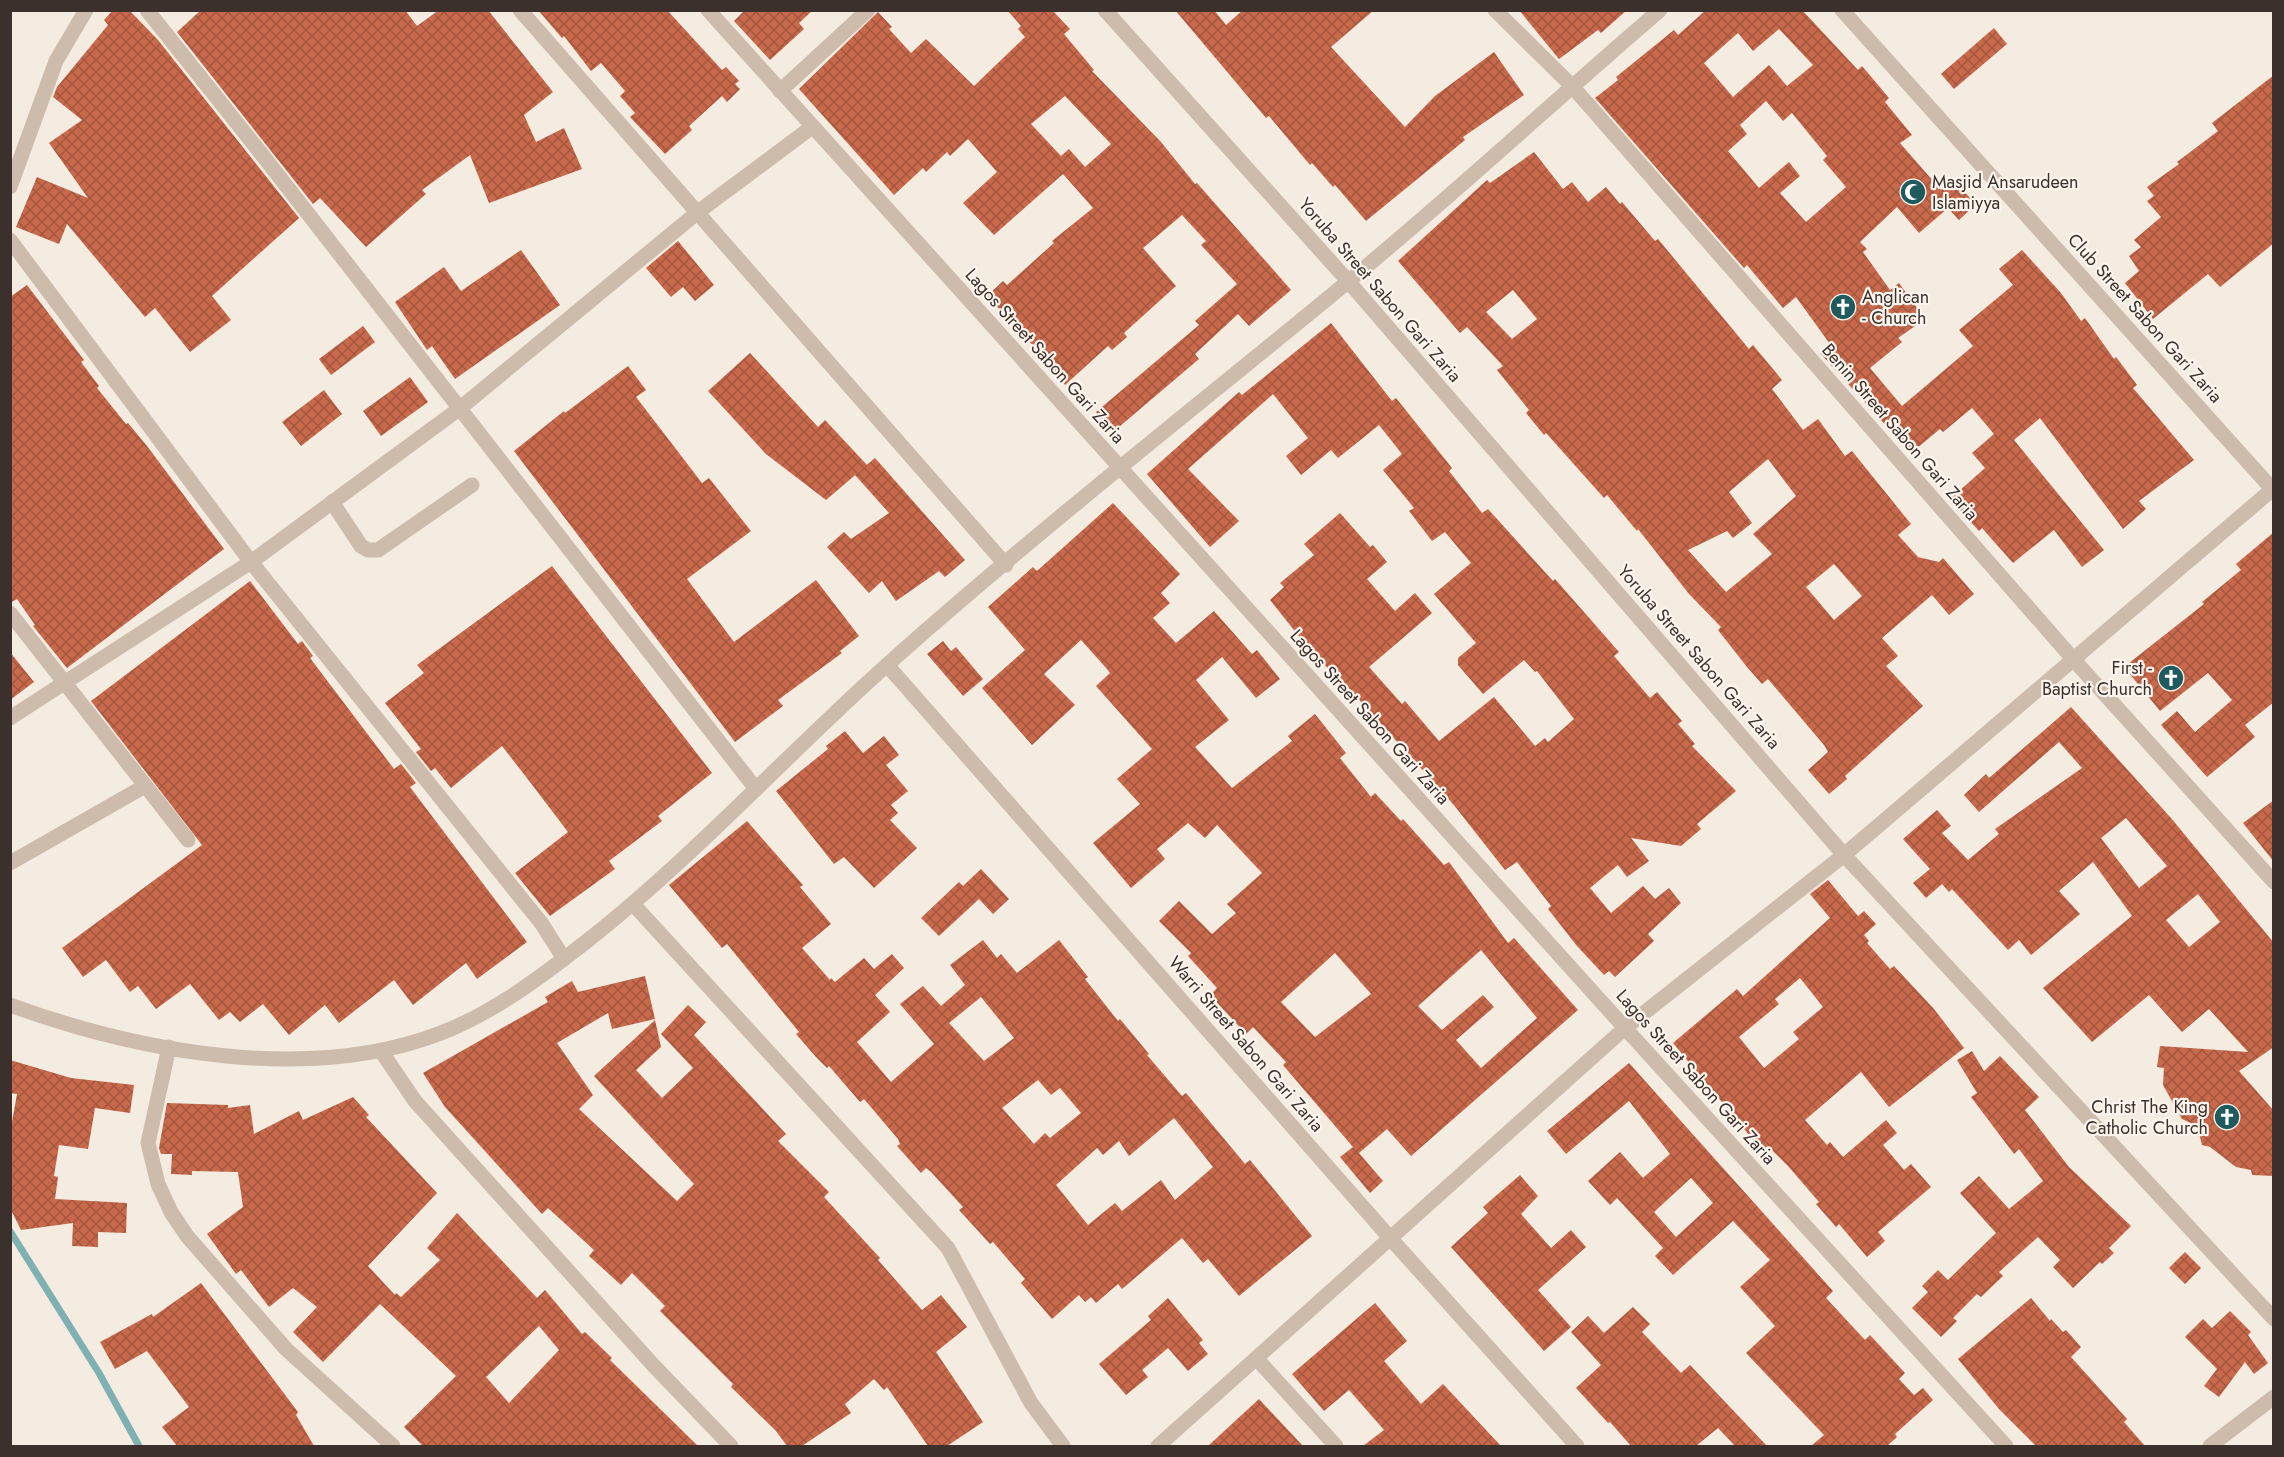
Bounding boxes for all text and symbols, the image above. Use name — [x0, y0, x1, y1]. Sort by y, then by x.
place label: Masjid Ansarudeen Islamiyya — [1932, 169, 2078, 216]
mosque icon: Masjid Ansarudeen Islamiyya — [1898, 177, 1928, 207]
street label: Yoruba Street Sabon Gari Zaria — [1293, 192, 1467, 388]
street label: Club Street Sabon Gari Zaria — [2062, 227, 2228, 409]
street label: Lagos Street Sabon Gari Zaria — [959, 263, 1131, 449]
place label: Anglican - Church — [1862, 284, 1929, 331]
church icon: Anglican - Church — [1828, 292, 1858, 322]
street label: Benin Street Sabon Gari Zaria — [1816, 338, 1984, 526]
street label: Yoruba Street Sabon Gari Zaria — [1612, 559, 1786, 755]
street label: Lagos Street Sabon Gari Zaria — [1284, 624, 1456, 810]
place label: First - Baptist Church — [2042, 655, 2152, 702]
church icon: First - Baptist Church — [2156, 663, 2186, 693]
street label: Warri Street Sabon Gari Zaria — [1162, 950, 1330, 1138]
street label: Lagos Street Sabon Gari Zaria — [1610, 984, 1782, 1170]
place label: Christ The King Catholic Church — [2085, 1094, 2208, 1141]
church icon: Christ The King Catholic Church — [2212, 1102, 2242, 1132]

